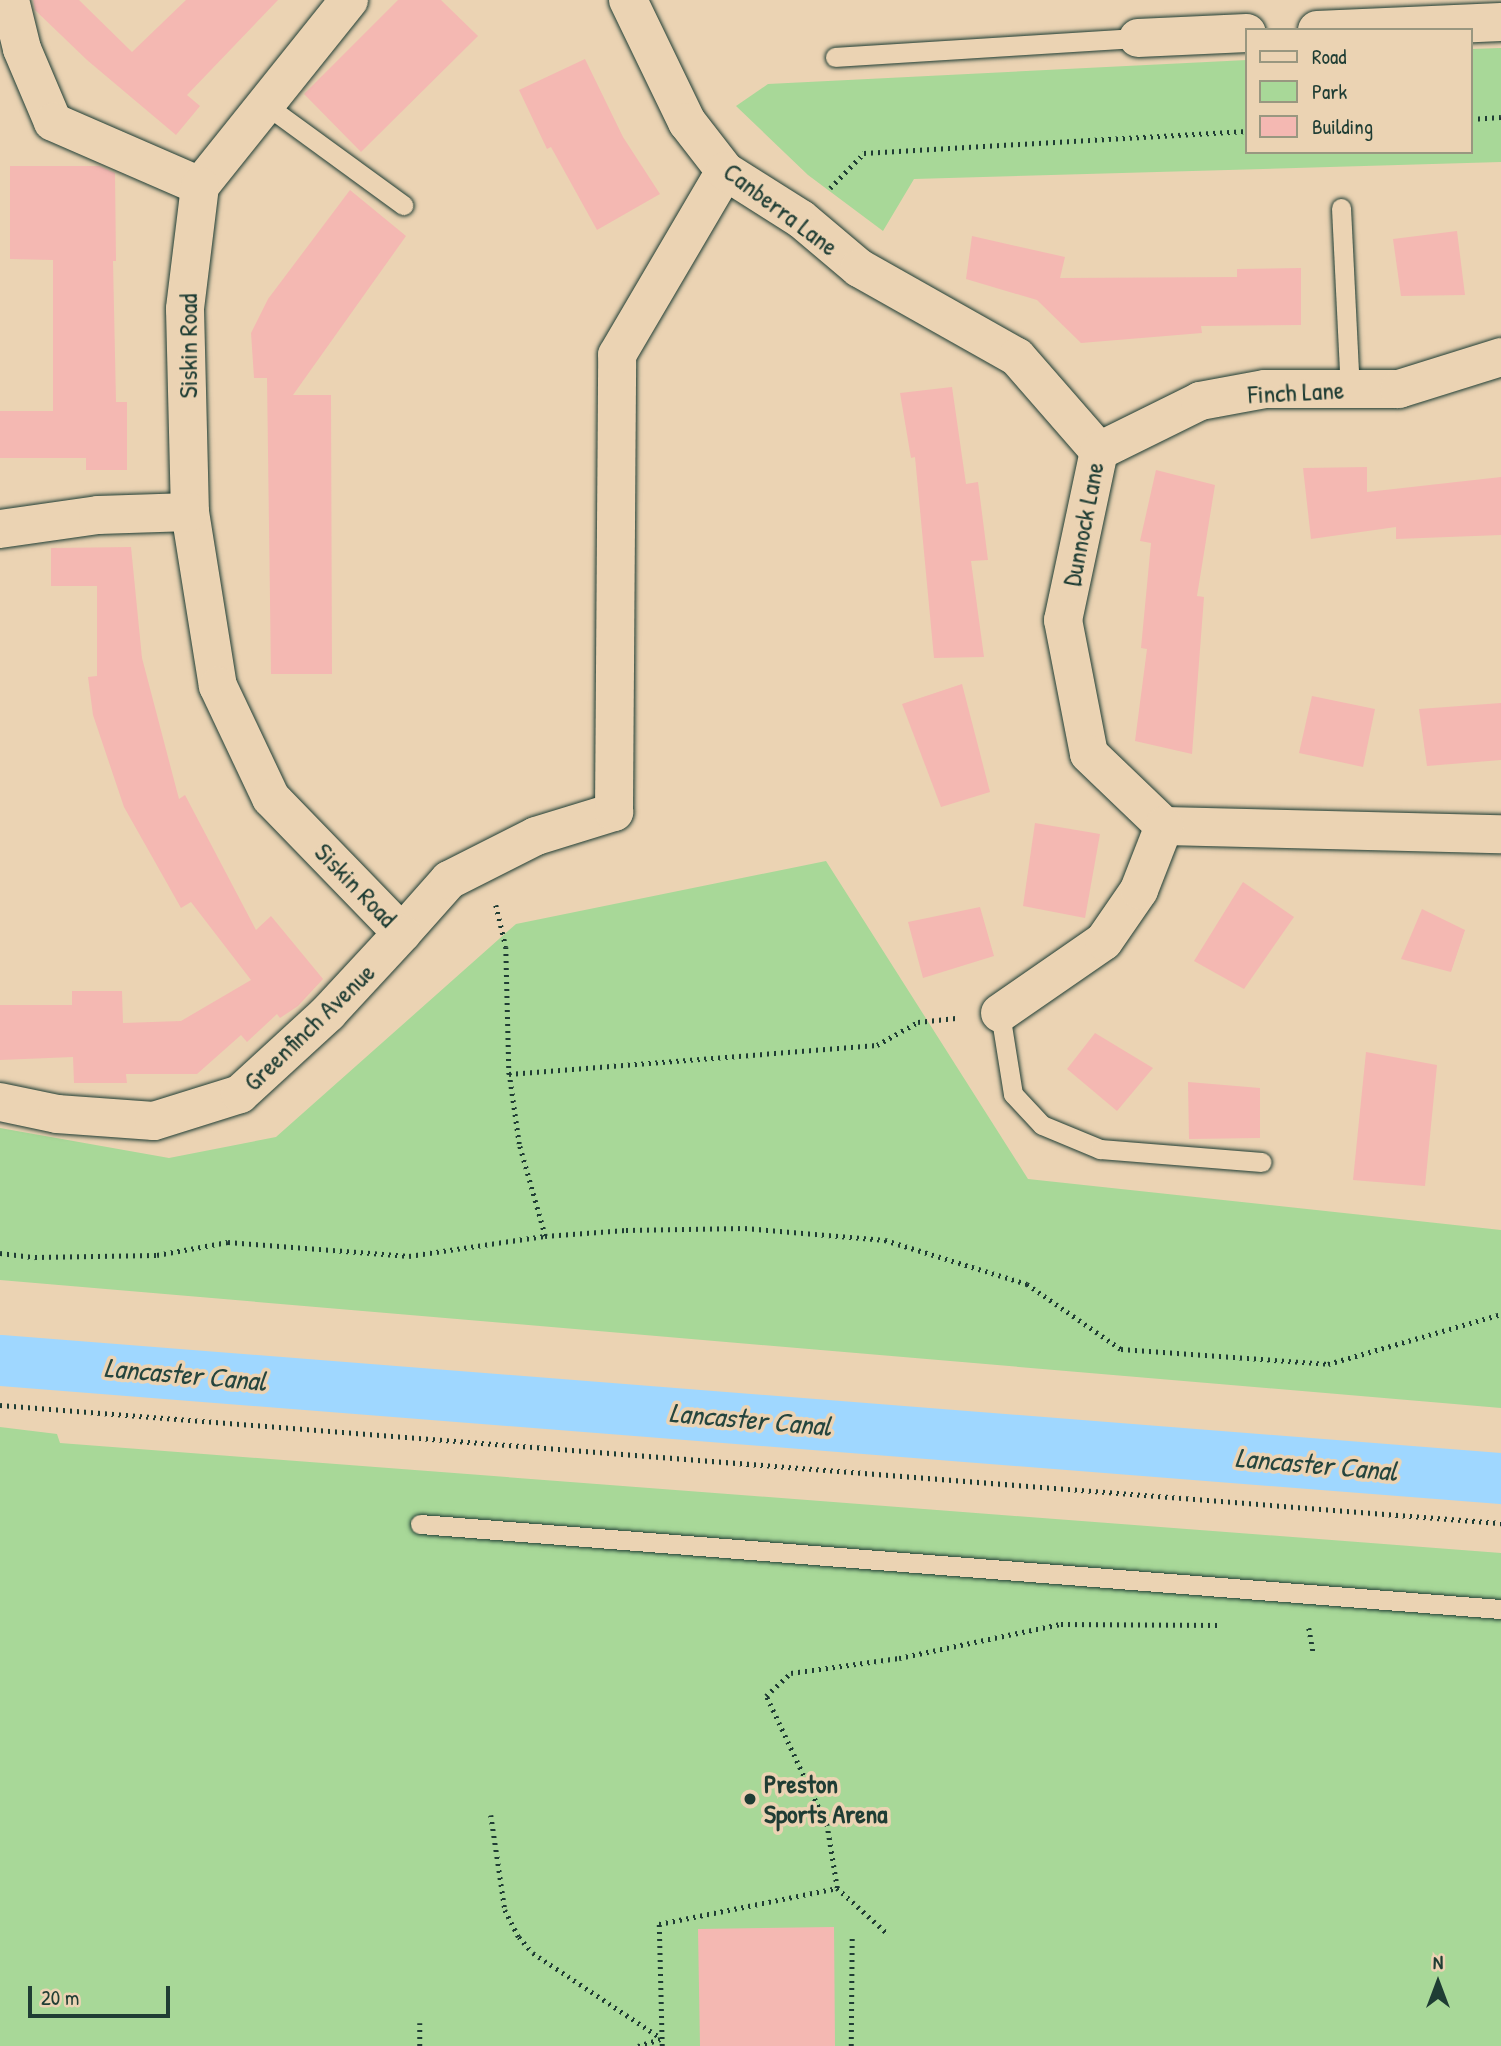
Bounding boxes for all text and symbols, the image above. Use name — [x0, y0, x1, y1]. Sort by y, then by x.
legend — [1246, 28, 1473, 154]
text: Road — [1312, 42, 1346, 71]
text: Park — [1312, 77, 1347, 106]
text: Building — [1312, 112, 1373, 141]
street label: Canberra Lane — [718, 156, 844, 262]
street label: Siskin Road — [172, 294, 204, 398]
street label: Finch Lane — [1247, 374, 1345, 410]
street label: Dunnock Lane — [1056, 459, 1110, 589]
street label: Siskin Road — [308, 836, 404, 934]
street label: Greenfinch Avenue — [237, 957, 381, 1097]
water label: Lancaster Canal — [103, 1350, 267, 1398]
water label: Lancaster Canal — [668, 1395, 832, 1443]
water label: Lancaster Canal — [1234, 1440, 1398, 1488]
place label: Preston Sports Arena — [764, 1768, 887, 1830]
marker: Preston Sports Arena — [742, 1791, 758, 1807]
north arrow — [1403, 1948, 1473, 2018]
text: N — [1433, 1949, 1443, 1975]
scale bar — [32, 1972, 173, 2016]
text: 20 m — [41, 1983, 79, 2012]

